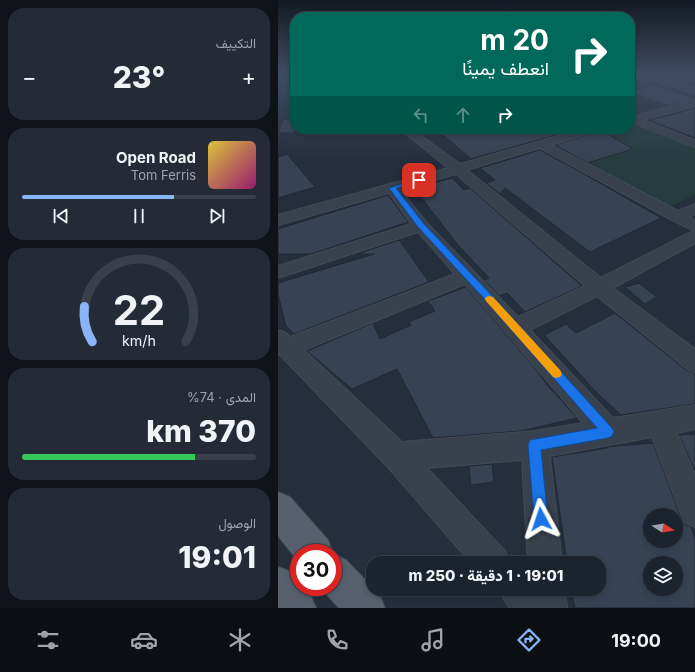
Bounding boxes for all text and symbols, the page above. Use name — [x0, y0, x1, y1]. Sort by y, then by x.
text: 20 m — [480, 23, 549, 57]
icon: right — [563, 28, 615, 80]
text: التكييف — [216, 35, 256, 51]
text: انعطف يمينًا — [462, 58, 549, 79]
text: 23° — [113, 59, 165, 95]
text: − — [22, 64, 37, 90]
text: + — [241, 64, 256, 90]
icon: left — [410, 104, 432, 126]
icon: ahead — [452, 104, 474, 126]
icon: right — [494, 104, 516, 126]
text: Open Road — [116, 148, 196, 167]
pin — [402, 163, 436, 197]
text: Tom Ferris — [131, 167, 196, 183]
icon: arrive — [408, 169, 430, 191]
icon: previous — [50, 205, 72, 227]
icon: pause — [128, 205, 150, 227]
icon: next — [206, 205, 228, 227]
text: 22 — [113, 285, 165, 335]
text: km/h — [122, 332, 156, 349]
text: المدى · 74% — [187, 389, 256, 405]
text: 370 km — [146, 413, 256, 449]
position arrow — [520, 498, 562, 540]
north arrow — [643, 508, 683, 548]
map controls — [643, 508, 683, 596]
text: الوصول — [218, 515, 256, 531]
text: 19:01 — [178, 539, 256, 575]
speed limit sign: 30 — [290, 544, 342, 596]
button: layers — [643, 556, 683, 596]
text: 19:01 · 1 دقيقة · 250 m — [409, 566, 563, 585]
icon: filters — [34, 626, 62, 654]
icon: car — [130, 626, 158, 654]
icon: climate — [226, 626, 254, 654]
icon: phone — [323, 626, 351, 654]
icon: music — [419, 626, 447, 654]
icon: directions — [515, 626, 543, 654]
text: 19:00 — [611, 630, 661, 651]

